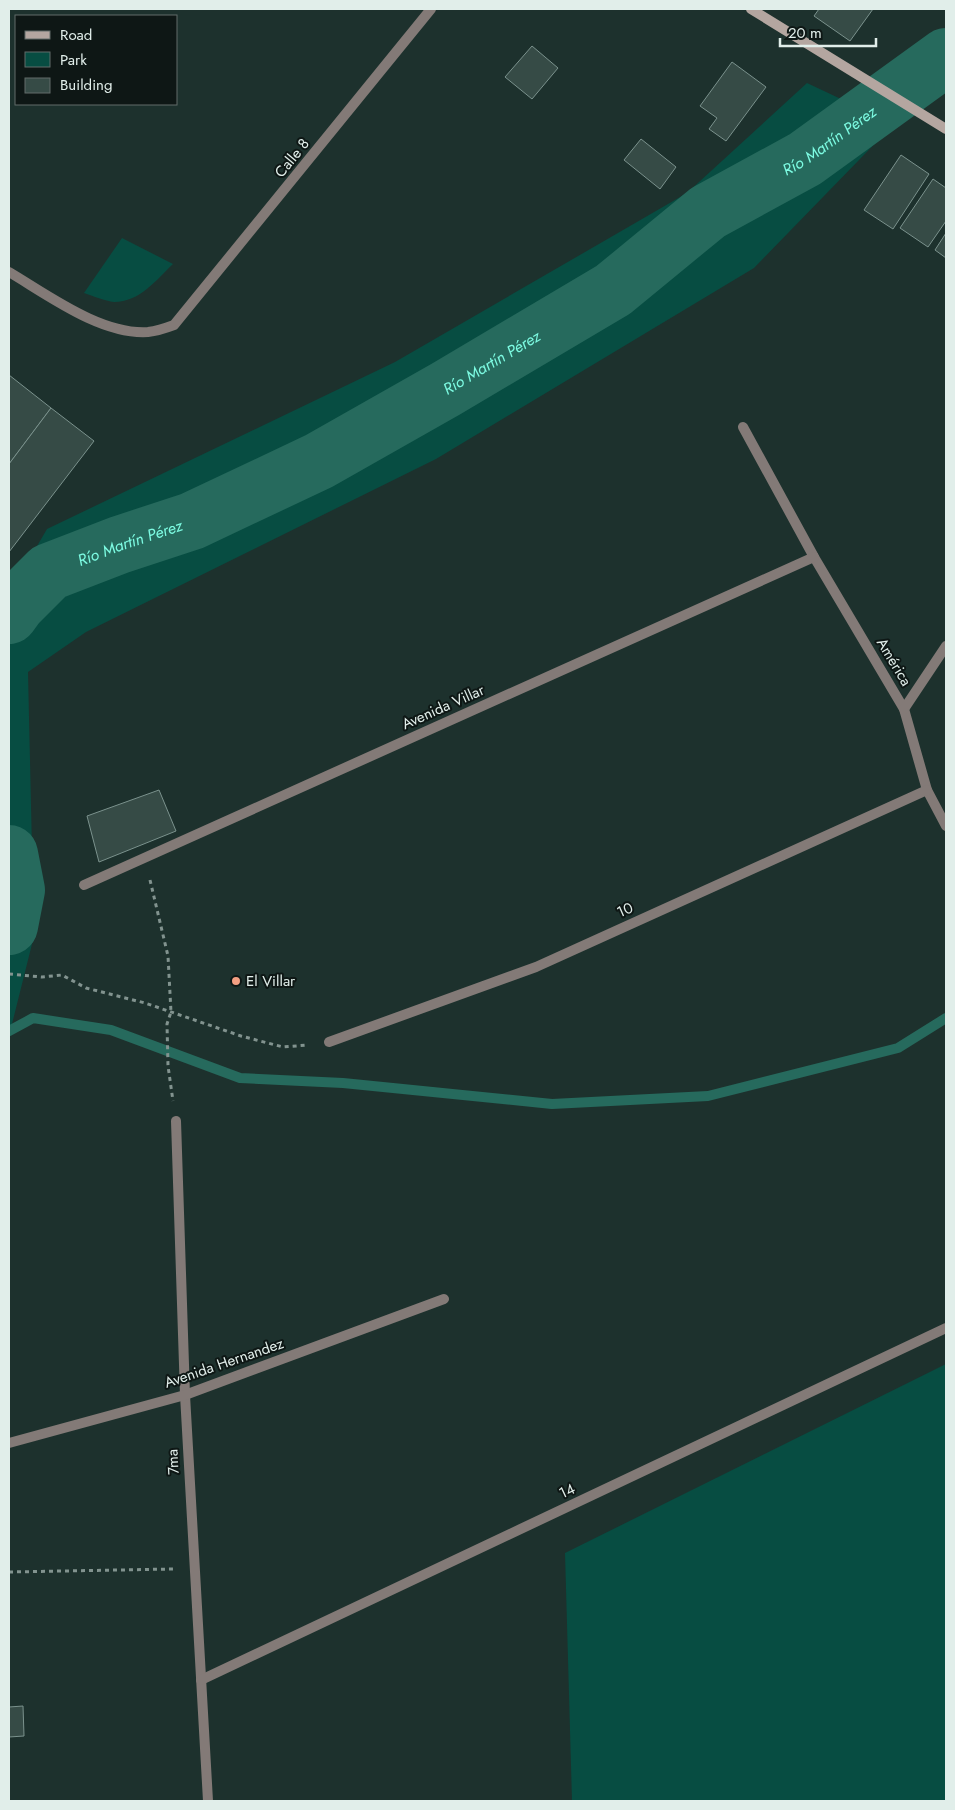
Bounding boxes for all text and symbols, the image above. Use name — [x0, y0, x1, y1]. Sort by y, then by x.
legend — [15, 15, 178, 105]
scale bar — [780, 15, 876, 47]
text: 20 m — [788, 22, 822, 44]
text: Road — [60, 24, 92, 46]
text: Park — [60, 49, 87, 71]
text: Building — [60, 74, 112, 96]
water label: Río Martín Pérez — [778, 99, 881, 181]
street label: Calle 8 — [269, 134, 315, 182]
water label: Río Martín Pérez — [438, 324, 545, 400]
water label: Río Martín Pérez — [74, 513, 186, 571]
street label: América — [871, 634, 917, 690]
street label: Avenida Villar — [398, 679, 489, 735]
street label: 10 — [613, 897, 637, 923]
place label: El Villar — [246, 970, 296, 992]
marker: El Villar — [230, 975, 242, 987]
street label: Avenida Hernandez — [161, 1332, 287, 1394]
street label: 7ma — [161, 1449, 185, 1475]
street label: 14 — [555, 1478, 579, 1504]

